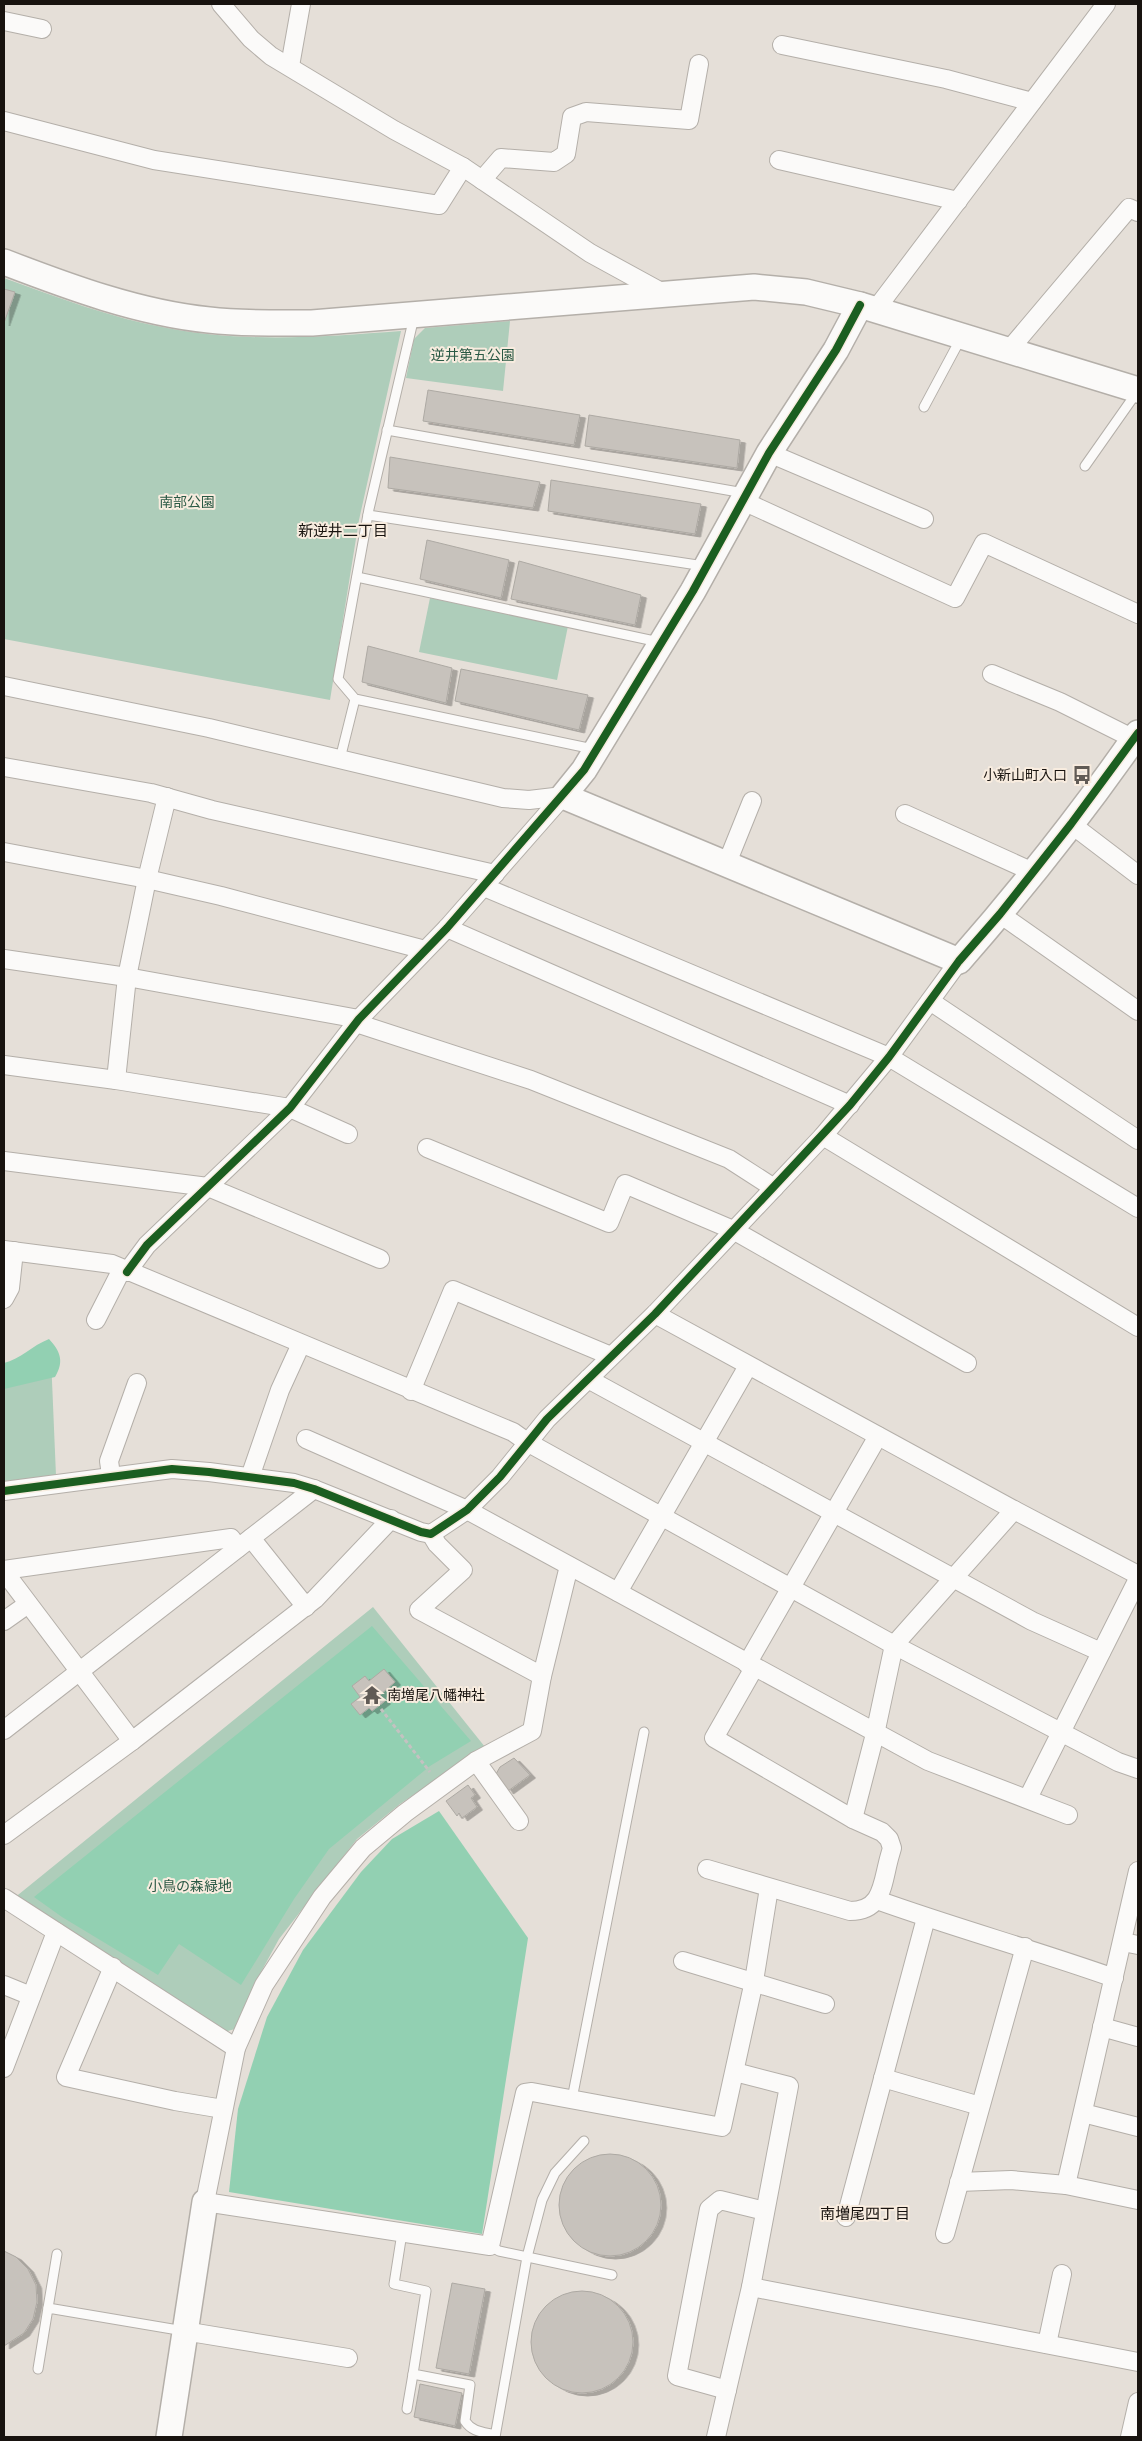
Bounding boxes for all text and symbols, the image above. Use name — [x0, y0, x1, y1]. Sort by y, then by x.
park label: 逆井第五公園 — [431, 346, 515, 364]
park label: 南部公園 — [159, 493, 215, 511]
district label: 新逆井二丁目 — [298, 521, 388, 541]
bus stop icon: 小新山町入口 — [1071, 764, 1093, 786]
place label: 小新山町入口 — [983, 766, 1067, 784]
temple icon: 南増尾八幡神社 — [361, 1684, 383, 1706]
place label: 南増尾八幡神社 — [387, 1686, 485, 1704]
park label: 小鳥の森緑地 — [148, 1877, 232, 1895]
district label: 南増尾四丁目 — [820, 2204, 910, 2224]

